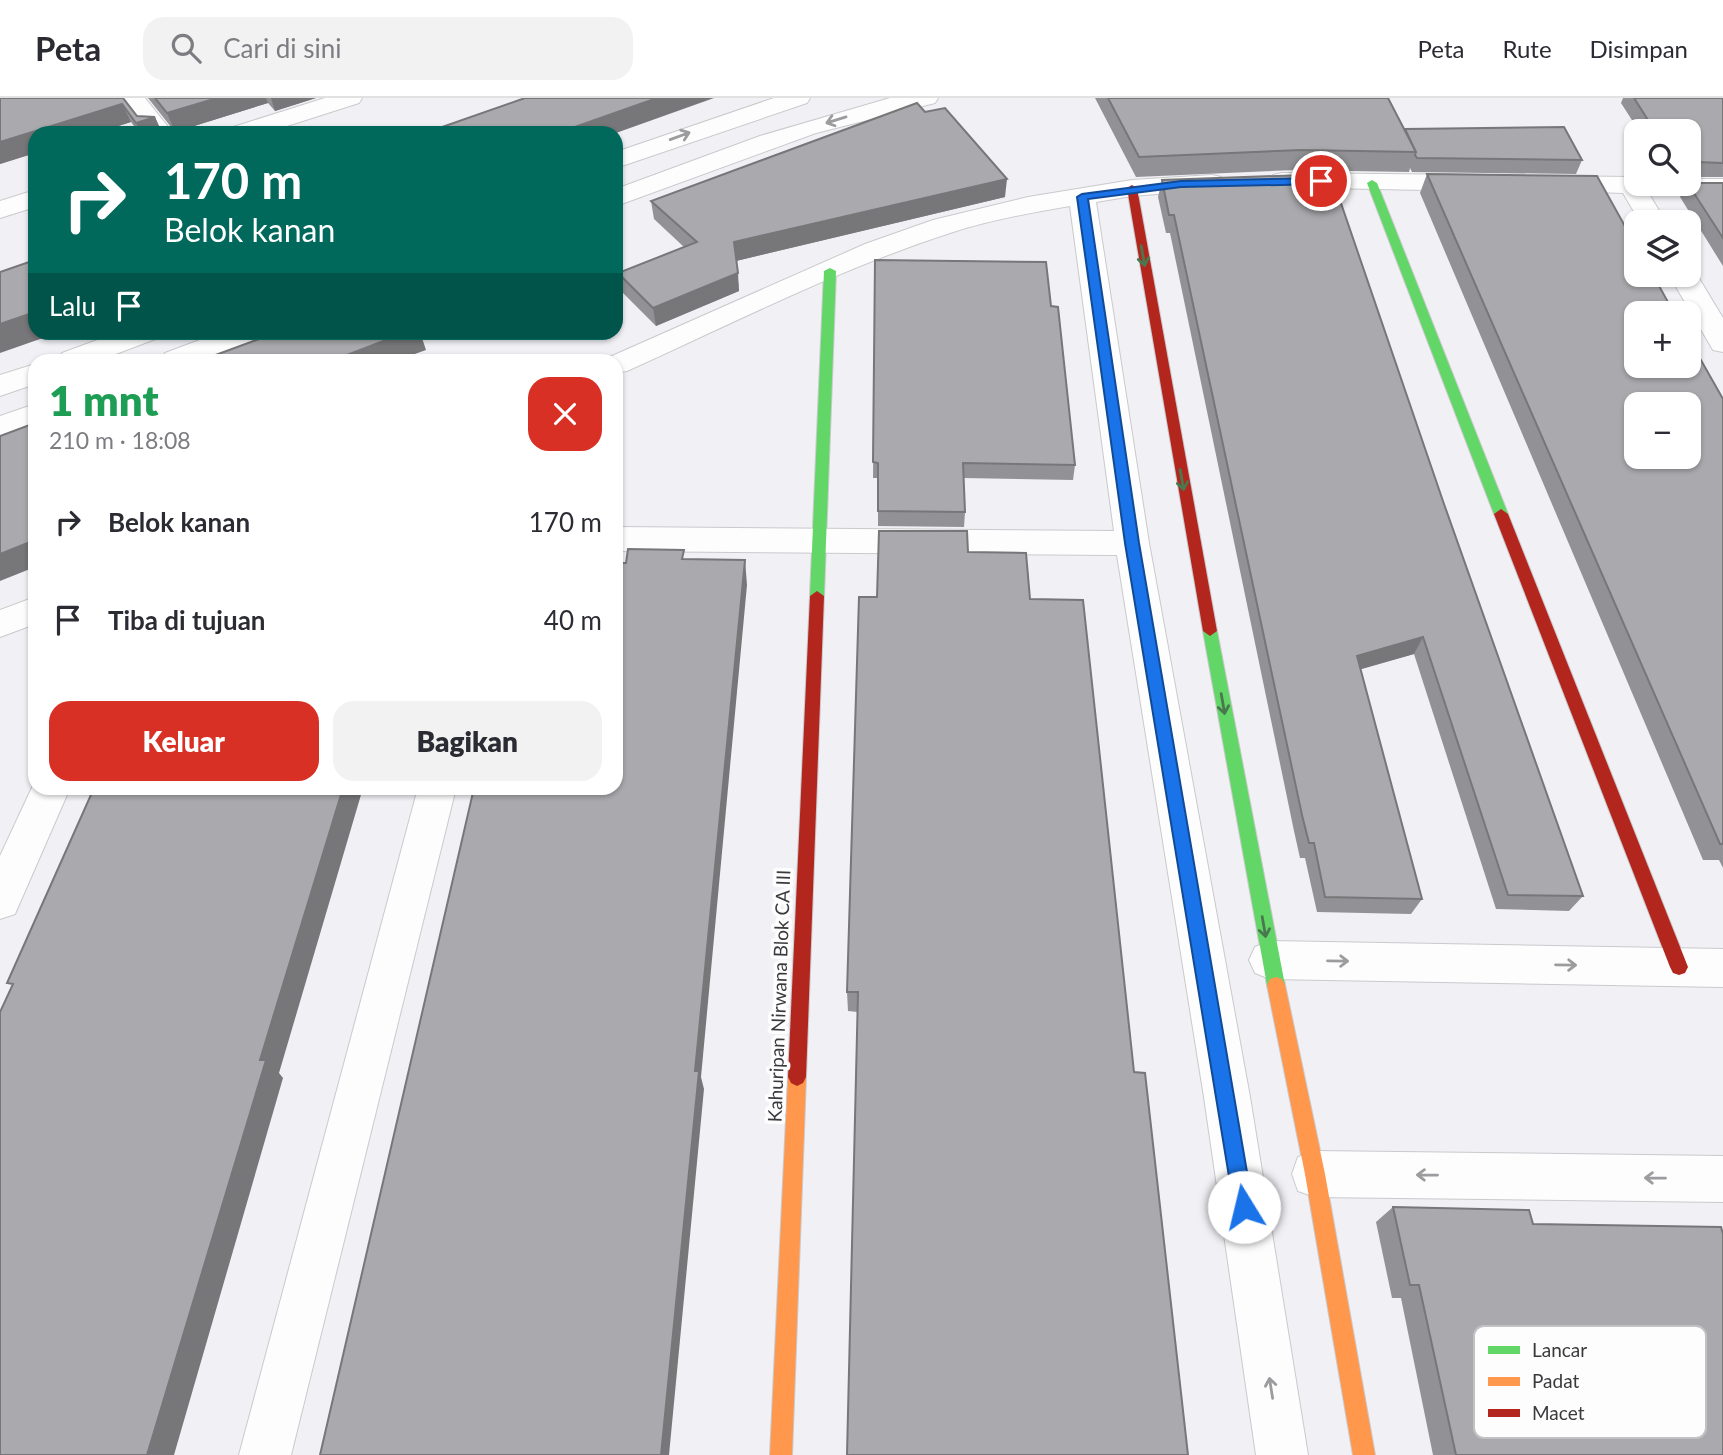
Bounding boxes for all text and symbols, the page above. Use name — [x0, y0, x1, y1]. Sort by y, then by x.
search box — [143, 17, 633, 80]
text: Peta — [35, 28, 101, 68]
icon: search — [167, 29, 205, 67]
text: Cari di sini — [223, 32, 342, 64]
text: Peta — [1418, 34, 1464, 63]
text: Rute — [1502, 34, 1552, 63]
text: Disimpan — [1590, 34, 1688, 63]
one-way arrow — [825, 114, 847, 127]
map controls — [1624, 119, 1701, 469]
button: search — [1624, 119, 1701, 196]
one-way arrow — [669, 129, 691, 142]
text: 170 m — [164, 151, 302, 209]
pin — [1291, 151, 1351, 211]
icon: right — [49, 154, 140, 245]
icon: arrive — [1302, 162, 1340, 200]
text: Belok kanan — [164, 210, 335, 249]
button: layers — [1624, 210, 1701, 287]
one-way arrow — [1137, 244, 1150, 267]
icon: arrive — [110, 287, 148, 325]
text: Lalu — [49, 290, 96, 322]
button: + — [1624, 301, 1701, 378]
text: 1 mnt — [49, 375, 159, 425]
button: close — [528, 377, 602, 451]
button: − — [1624, 392, 1701, 469]
text: 210 m · 18:08 — [49, 426, 191, 454]
one-way arrow — [1176, 468, 1189, 491]
icon: right — [49, 503, 87, 541]
text: Belok kanan — [108, 506, 250, 538]
text: 170 m — [529, 506, 602, 538]
icon: arrive — [49, 601, 87, 639]
text: Tiba di tujuan — [108, 604, 266, 636]
text: 40 m — [544, 604, 602, 636]
one-way arrow — [1216, 692, 1230, 715]
button: Keluar — [49, 701, 319, 781]
button: Bagikan — [333, 701, 602, 781]
street label: Kahuripan Nirwana Blok CA III — [763, 869, 794, 1123]
one-way arrow — [1258, 915, 1271, 938]
one-way arrow — [1326, 954, 1349, 968]
one-way arrow — [1554, 958, 1577, 972]
one-way arrow — [1416, 1168, 1439, 1182]
position arrow — [1207, 1170, 1281, 1244]
one-way arrow — [1644, 1171, 1667, 1185]
legend — [1474, 1326, 1706, 1438]
text: Lancar — [1532, 1338, 1587, 1361]
text: Padat — [1532, 1369, 1580, 1392]
one-way arrow — [1264, 1377, 1277, 1399]
text: Macet — [1532, 1401, 1585, 1424]

